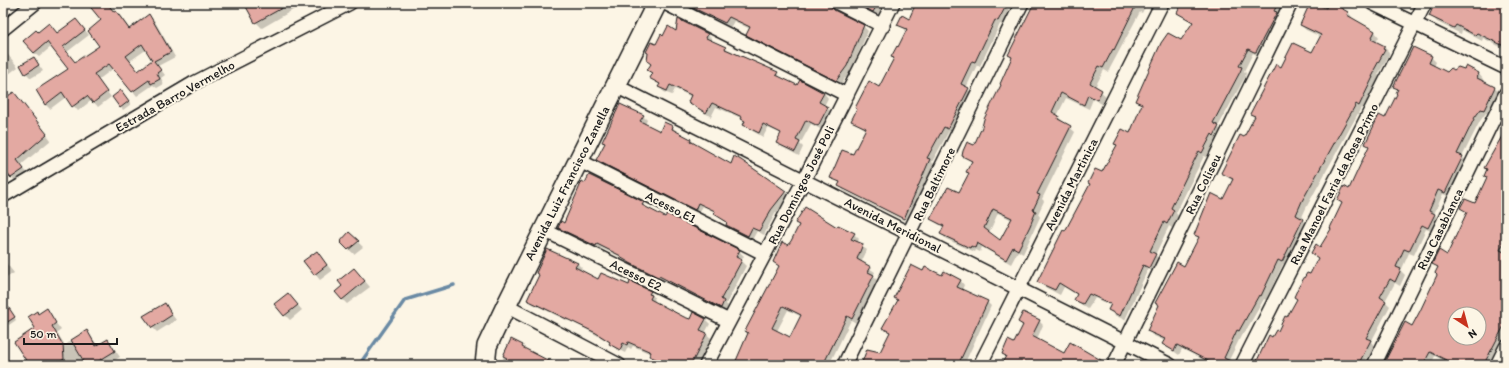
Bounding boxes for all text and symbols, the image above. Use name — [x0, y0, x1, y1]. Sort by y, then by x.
street label: Estrada Barro Vermelho — [113, 57, 238, 135]
street label: Rua Manoel Faria da Rosa Primo — [1287, 100, 1382, 267]
street label: Avenida Luiz Francisco Zanella — [521, 103, 613, 263]
street label: Rua Domingos José Poli — [765, 123, 837, 247]
street label: Avenida Martinica — [1041, 135, 1101, 233]
street label: Rua Baltimore — [910, 145, 958, 223]
street label: Rua Coliseu — [1182, 151, 1224, 217]
street label: Rua Casablanca — [1414, 186, 1466, 272]
street label: Acesso E1 — [643, 188, 699, 226]
street label: Avenida Meridional — [842, 194, 944, 256]
street label: Acesso E2 — [608, 256, 665, 294]
north arrow — [1447, 306, 1487, 346]
scale bar — [24, 320, 117, 346]
text: N — [1466, 326, 1479, 341]
text: 50 m — [30, 327, 56, 341]

